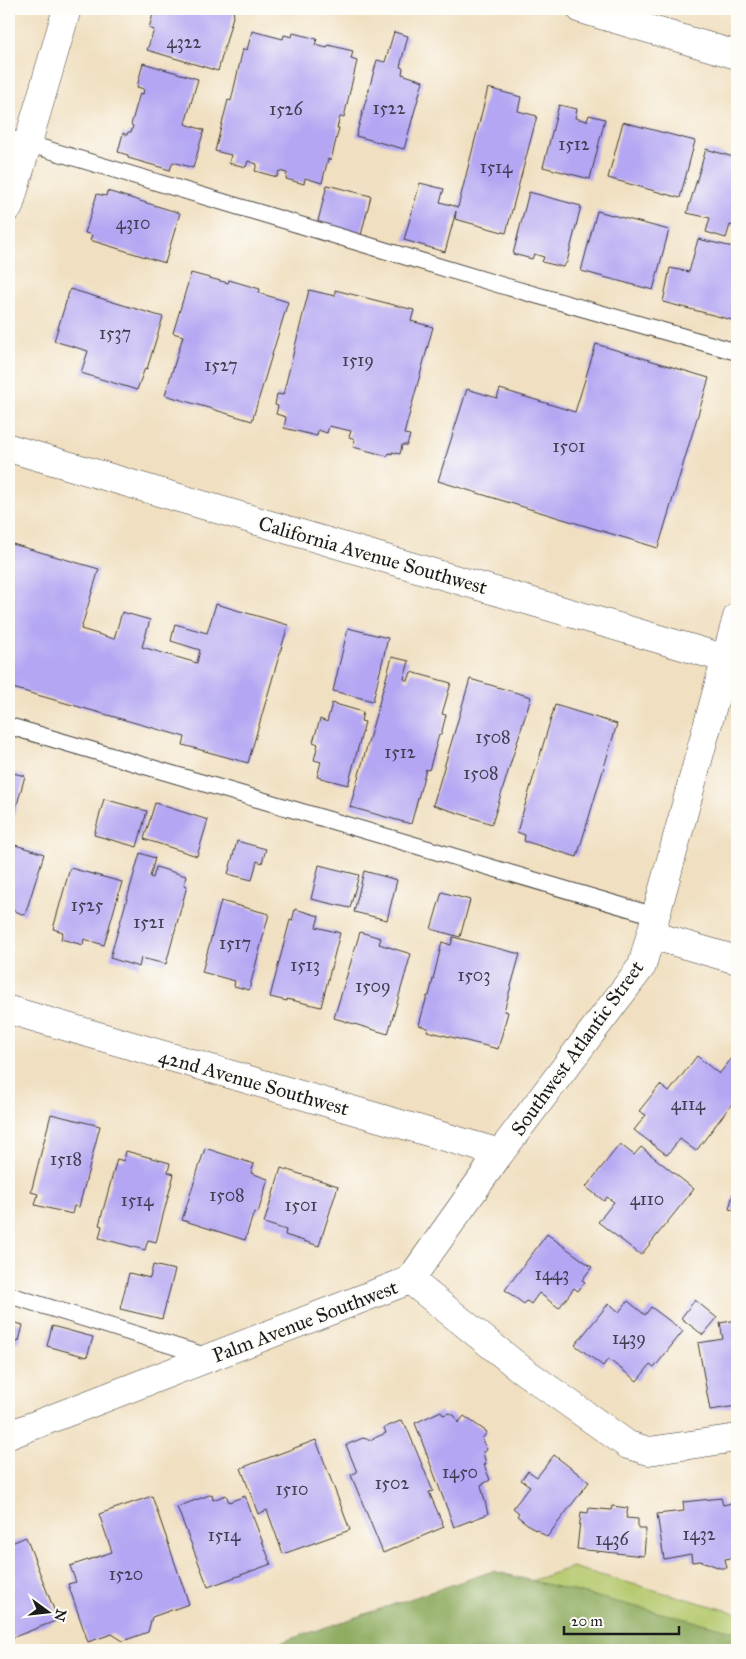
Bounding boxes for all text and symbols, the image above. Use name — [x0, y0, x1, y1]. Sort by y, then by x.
house number: 4322 — [167, 31, 202, 53]
house number: 1522 — [372, 97, 406, 119]
house number: 1526 — [269, 98, 303, 120]
house number: 1512 — [558, 133, 590, 155]
house number: 1514 — [480, 156, 513, 178]
house number: 4310 — [116, 212, 150, 234]
house number: 1537 — [99, 322, 131, 344]
house number: 1519 — [342, 349, 374, 371]
house number: 1527 — [204, 354, 238, 376]
house number: 1501 — [553, 435, 585, 457]
street label: California Avenue Southwest — [256, 511, 490, 599]
house number: 1508 — [475, 726, 511, 748]
house number: 1512 — [384, 741, 416, 763]
house number: 1508 — [463, 762, 499, 784]
house number: 1525 — [71, 894, 104, 916]
house number: 1521 — [133, 911, 165, 933]
house number: 1517 — [219, 932, 251, 954]
house number: 1513 — [290, 954, 320, 976]
street label: Southwest Atlantic Street — [506, 956, 648, 1140]
house number: 1503 — [457, 964, 491, 986]
house number: 1509 — [355, 975, 391, 997]
street label: 42nd Avenue Southwest — [156, 1043, 352, 1121]
house number: 4114 — [671, 1093, 706, 1115]
house number: 1518 — [50, 1148, 82, 1170]
house number: 1508 — [209, 1184, 245, 1206]
house number: 4110 — [630, 1188, 664, 1210]
house number: 1514 — [121, 1189, 154, 1211]
house number: 1501 — [285, 1194, 317, 1216]
house number: 1443 — [535, 1263, 569, 1285]
street label: Palm Avenue Southwest — [209, 1275, 401, 1367]
house number: 1439 — [612, 1327, 646, 1349]
house number: 1450 — [442, 1461, 478, 1483]
house number: 1502 — [375, 1472, 409, 1494]
house number: 1510 — [276, 1478, 308, 1500]
house number: 1432 — [682, 1523, 716, 1545]
house number: 1514 — [208, 1524, 241, 1546]
house number: 1436 — [595, 1528, 630, 1550]
house number: 1520 — [109, 1563, 143, 1585]
north arrow — [22, 1586, 72, 1636]
scale bar — [564, 1604, 678, 1636]
text: N — [50, 1607, 70, 1623]
text: 20 m — [571, 1612, 603, 1630]

